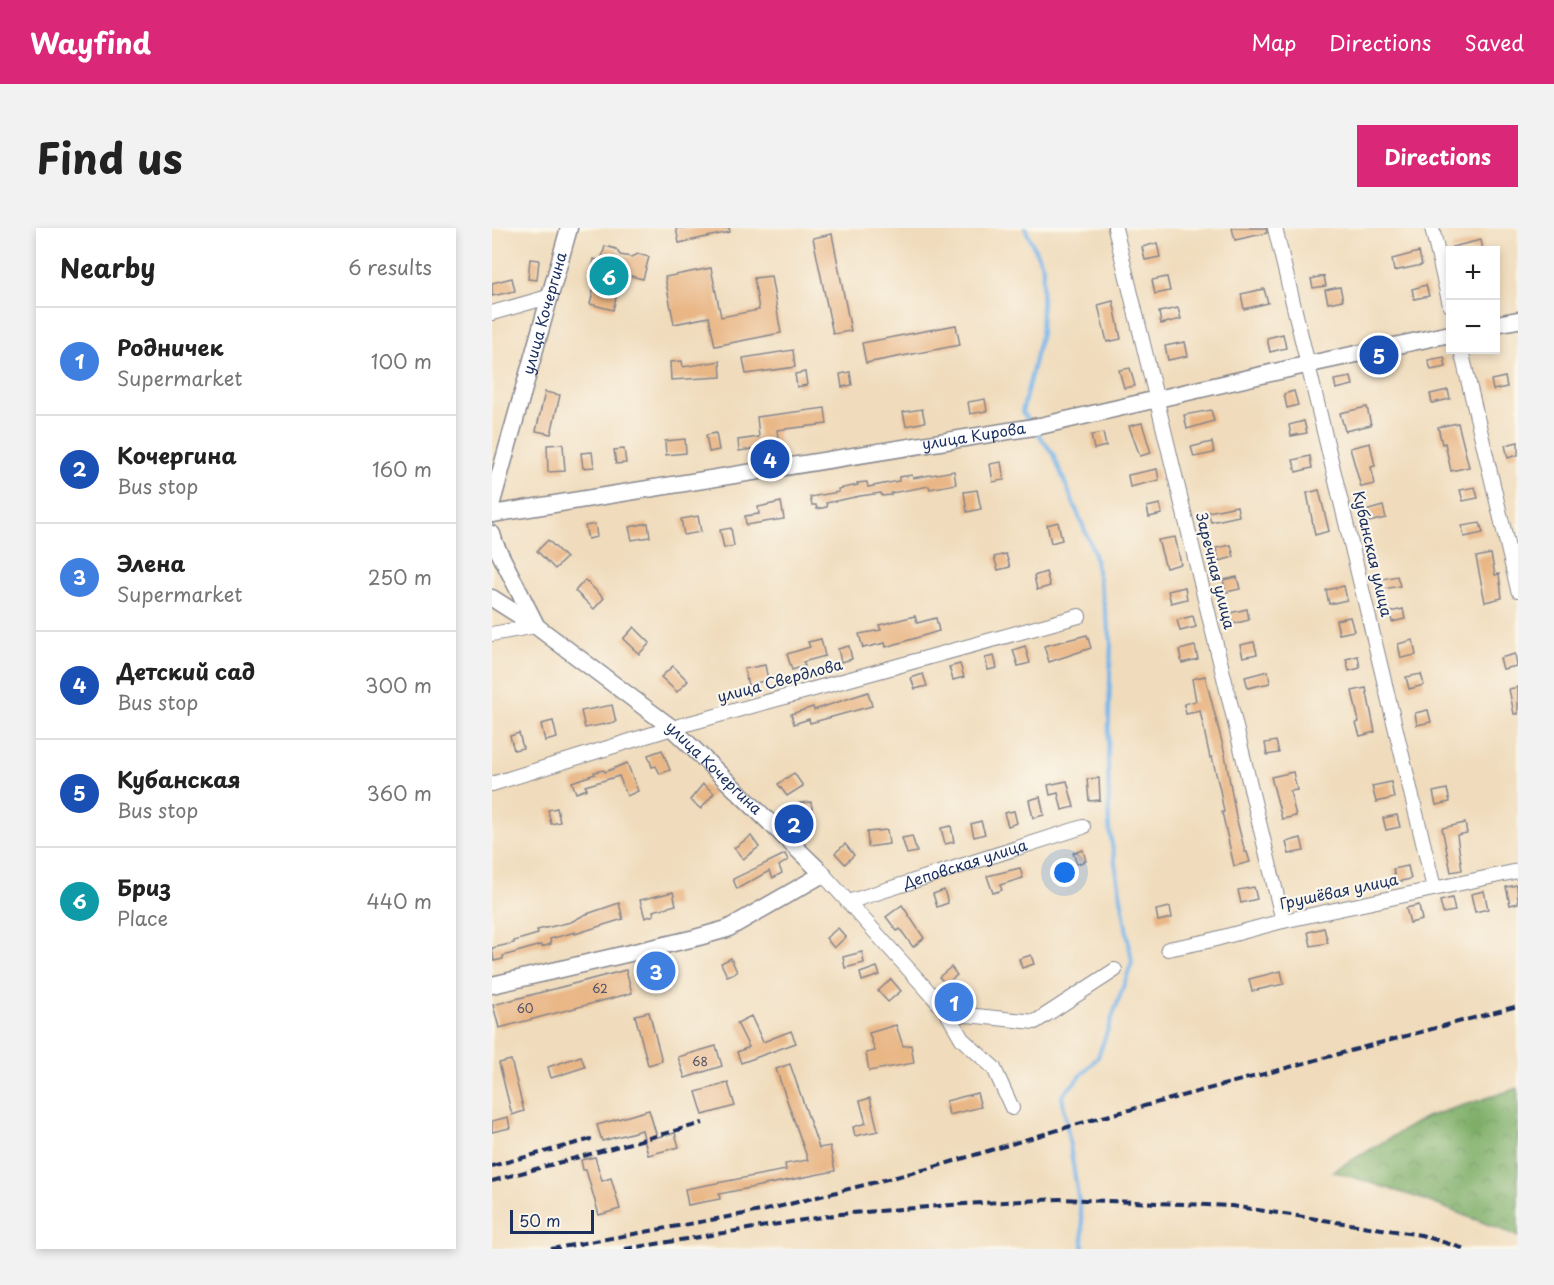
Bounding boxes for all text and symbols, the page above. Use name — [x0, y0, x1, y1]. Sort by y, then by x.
text: Wayfind — [30, 21, 151, 64]
text: Map — [1251, 26, 1296, 58]
text: Directions — [1329, 26, 1431, 58]
text: Saved — [1464, 26, 1524, 58]
text: Find us — [36, 125, 183, 188]
button: Directions — [1357, 125, 1518, 187]
map controls — [1446, 246, 1500, 354]
button: + — [1446, 246, 1500, 300]
text: Nearby — [60, 248, 155, 287]
street label: улица Кочергина — [515, 249, 572, 377]
text: 6 results — [348, 252, 432, 282]
pin: 6 — [590, 254, 628, 298]
button: − — [1446, 300, 1500, 354]
text: Родничек — [117, 330, 223, 363]
pin: 5 — [1360, 332, 1398, 378]
text: 1 — [75, 346, 84, 376]
text: 100 m — [371, 346, 432, 376]
text: Supermarket — [117, 363, 243, 393]
street label: улица Кирова — [920, 415, 1028, 455]
pin: 4 — [750, 436, 790, 482]
text: Кочергина — [117, 438, 237, 471]
text: 2 — [72, 454, 87, 484]
text: 160 m — [372, 454, 432, 484]
text: Bus stop — [117, 471, 198, 501]
street label: Кубанская улица — [1348, 488, 1399, 619]
street label: Заречная улица — [1191, 510, 1242, 632]
text: Элена — [117, 546, 185, 579]
text: 3 — [73, 562, 86, 592]
text: 250 m — [368, 562, 432, 592]
text: Supermarket — [117, 579, 243, 609]
street label: улица Свердлова — [714, 652, 845, 707]
text: Детский сад — [117, 654, 255, 687]
text: 4 — [73, 670, 86, 700]
text: 300 m — [365, 670, 432, 700]
text: Bus stop — [117, 687, 198, 717]
street label: улица Кочергина — [662, 714, 768, 820]
text: Кубанская — [117, 762, 241, 795]
text: 5 — [73, 778, 86, 808]
text: 360 m — [366, 778, 432, 808]
text: Bus stop — [117, 795, 198, 825]
pin: 2 — [774, 802, 814, 846]
street label: Деповская улица — [899, 832, 1030, 894]
your location — [1050, 858, 1079, 887]
street label: Грушёвая улица — [1277, 867, 1401, 914]
text: Бриз — [117, 870, 171, 903]
text: 6 — [72, 886, 87, 916]
text: 440 m — [367, 886, 432, 916]
text: Place — [117, 903, 168, 933]
pin: 3 — [636, 948, 676, 994]
house number: 62 — [592, 979, 608, 997]
pin: 1 — [934, 980, 974, 1024]
house number: 60 — [516, 999, 534, 1017]
house number: 68 — [692, 1052, 708, 1070]
scale bar — [510, 1207, 594, 1234]
text: 50 m — [519, 1208, 560, 1232]

